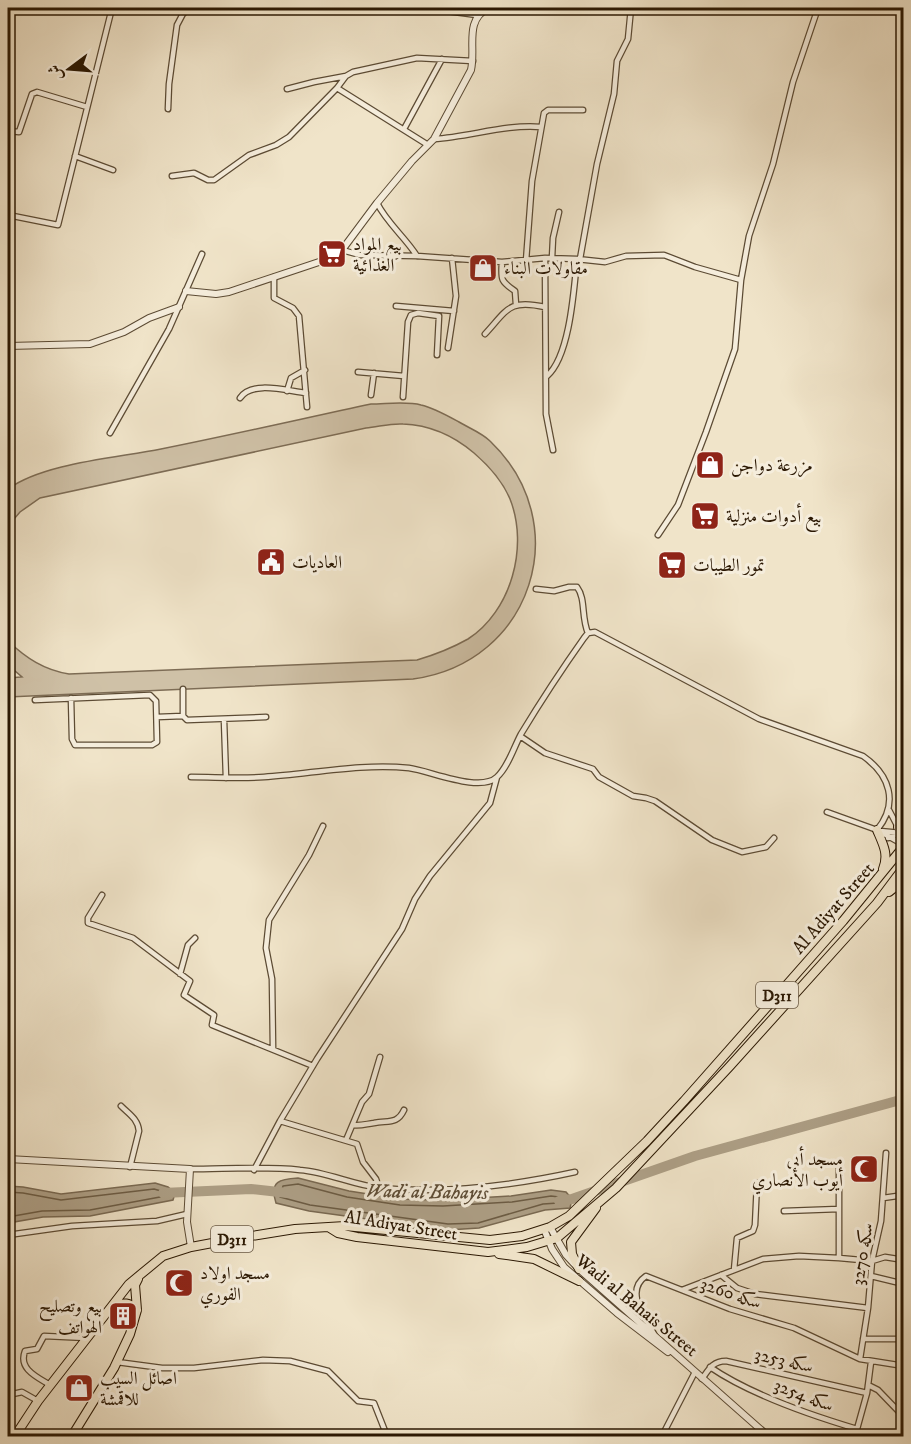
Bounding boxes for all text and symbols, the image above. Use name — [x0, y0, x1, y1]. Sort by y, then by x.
north arrow — [39, 39, 99, 99]
text: ش — [44, 62, 67, 83]
place label: بيع المواد الغذائية — [353, 234, 402, 277]
supermarket icon: بيع المواد الغذائية — [316, 238, 348, 270]
shop icon: مقاولات البناء — [467, 252, 499, 284]
place label: مقاولات البناء — [504, 258, 588, 280]
shop icon: مزرعة دواجن — [694, 449, 726, 481]
place label: مزرعة دواجن — [731, 455, 813, 478]
supermarket icon: بيع أدوات منزلية — [689, 500, 721, 532]
place label: بيع أدوات منزلية — [726, 503, 821, 532]
public building icon: العاديات — [255, 546, 287, 578]
supermarket icon: تمور الطيبات — [656, 549, 688, 581]
place label: العاديات — [292, 552, 342, 574]
place label: تمور الطيبات — [693, 555, 765, 577]
street label: Al Adiyat Street — [788, 858, 880, 959]
road number: D311 — [756, 982, 798, 1008]
place label: مسجد أبي أيوب الأنصاري — [752, 1146, 844, 1195]
mosque icon: مسجد أبي أيوب الأنصاري — [848, 1153, 880, 1185]
water label: Wadi al Bahayis — [366, 1179, 489, 1206]
street label: Al Adiyat Street — [343, 1206, 459, 1246]
street label: سكه 3270 — [847, 1221, 879, 1287]
road number: D311 — [211, 1226, 253, 1252]
street label: Wadi al Bahais Street — [570, 1249, 702, 1362]
place label: مسجد اولاد الفوري — [200, 1263, 270, 1309]
mosque icon: مسجد اولاد الفوري — [163, 1267, 195, 1299]
street label: سكه 3260 — [697, 1273, 764, 1315]
place label: بيع وتصليح الهواتف — [39, 1296, 102, 1339]
building icon: بيع وتصليح الهواتف — [107, 1300, 139, 1332]
street label: سكه 3253 — [752, 1344, 815, 1378]
place label: اصائل السيب للاقمشة — [100, 1368, 177, 1411]
shop icon: اصائل السيب للاقمشة — [63, 1372, 95, 1404]
street label: سكه 3254 — [771, 1375, 837, 1417]

